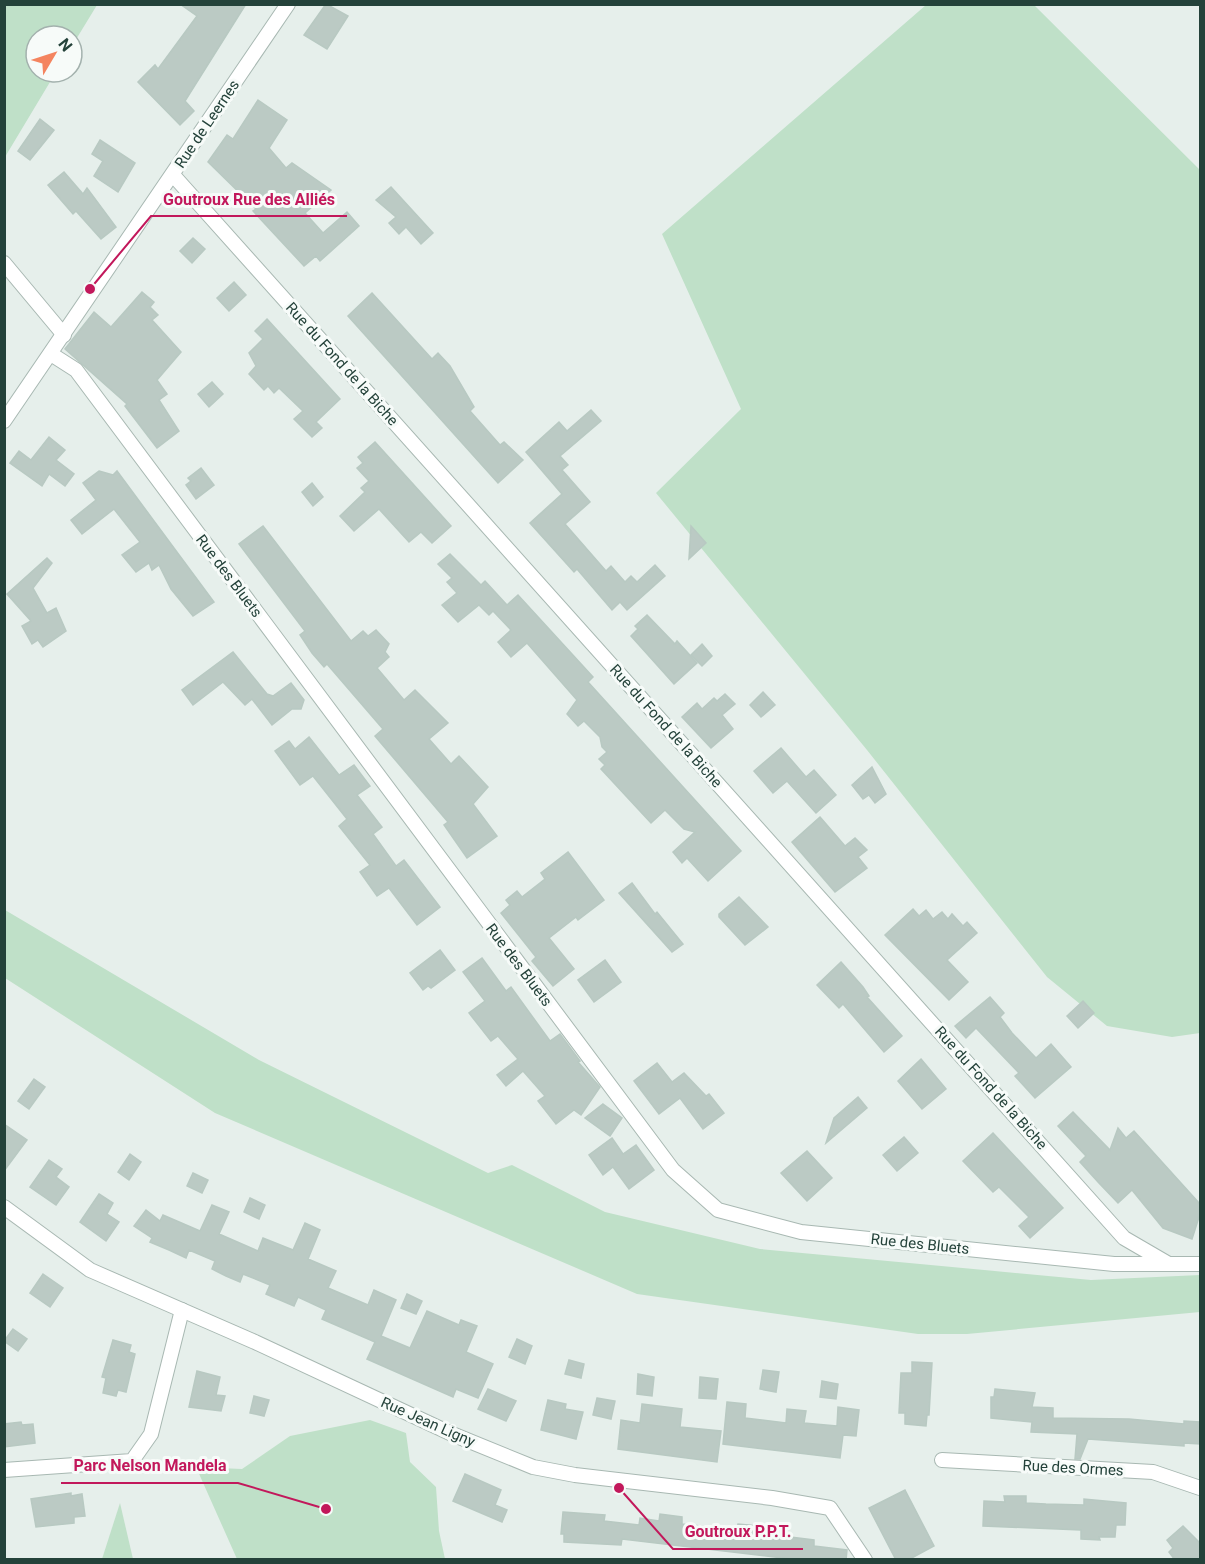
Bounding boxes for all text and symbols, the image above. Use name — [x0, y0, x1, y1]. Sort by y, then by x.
north arrow — [24, 24, 84, 84]
text: N — [54, 35, 76, 55]
street label: Rue de Leernes — [171, 77, 243, 171]
callout: Goutroux Rue des Alliés — [151, 182, 347, 216]
text: Goutroux Rue des Alliés — [163, 190, 335, 209]
street label: Rue du Fond de la Biche — [282, 299, 402, 429]
street label: Rue des Bluets — [192, 531, 266, 621]
street label: Rue du Fond de la Biche — [606, 661, 726, 791]
street label: Rue des Bluets — [482, 920, 556, 1010]
street label: Rue du Fond de la Biche — [931, 1023, 1051, 1153]
street label: Rue des Bluets — [870, 1230, 970, 1258]
street label: Rue Jean Ligny — [378, 1393, 478, 1451]
callout: Parc Nelson Mandela — [61, 1449, 238, 1483]
text: Parc Nelson Mandela — [73, 1456, 227, 1475]
street label: Rue des Ormes — [1022, 1456, 1124, 1480]
callout: Goutroux P.P.T. — [673, 1515, 803, 1549]
text: Goutroux P.P.T. — [685, 1522, 791, 1541]

